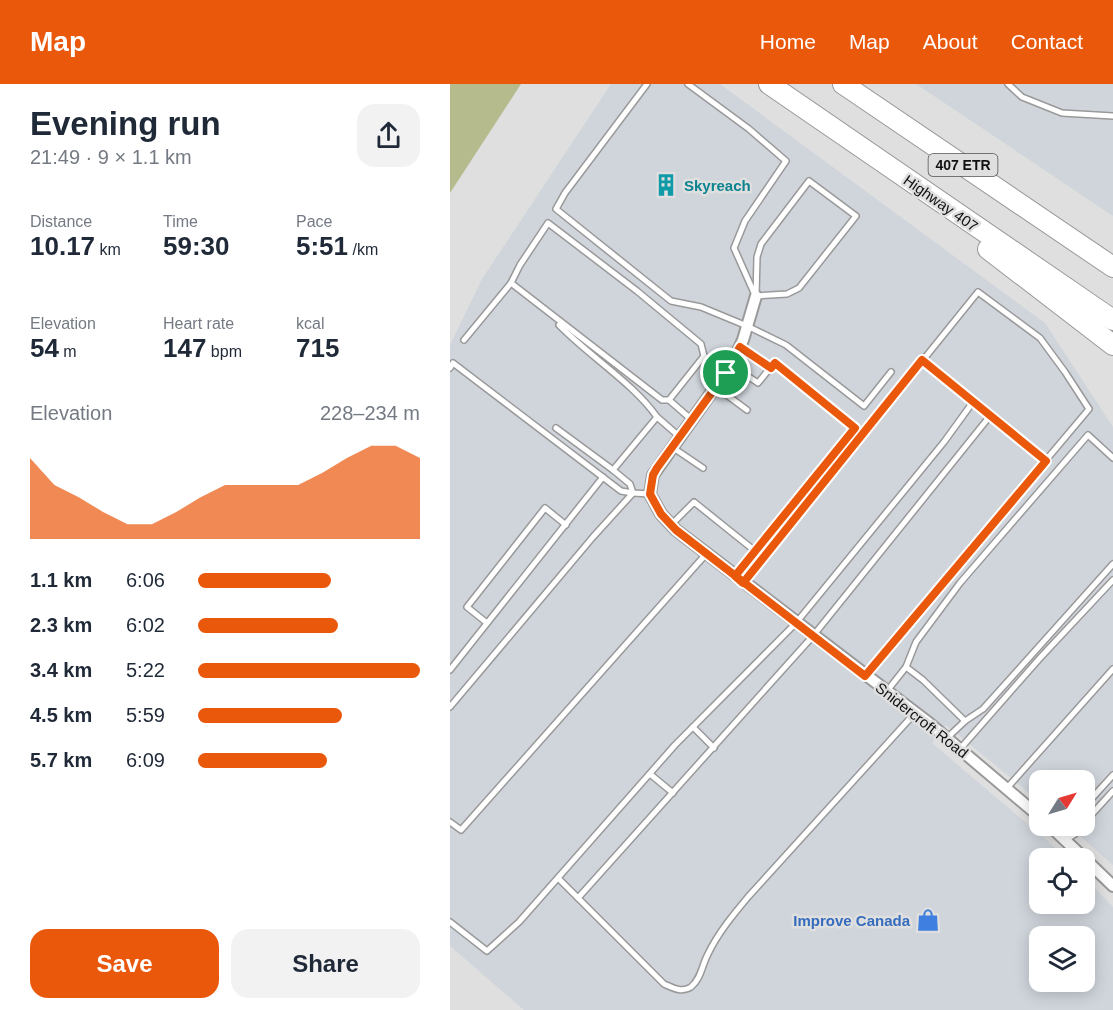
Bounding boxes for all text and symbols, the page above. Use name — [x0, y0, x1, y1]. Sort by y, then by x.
text: Map — [30, 26, 86, 57]
text: Home — [760, 30, 816, 53]
text: Map — [849, 30, 890, 53]
text: About — [923, 30, 978, 53]
text: Contact — [1011, 30, 1083, 53]
button: share — [357, 104, 420, 167]
text: Evening run — [30, 105, 221, 142]
text: 21:49 · 9 × 1.1 km — [30, 146, 192, 168]
road number: 407 ETR — [928, 154, 998, 176]
street label: Highway 407 — [901, 171, 981, 235]
building icon: Skyreach — [653, 172, 679, 198]
place label: Skyreach — [684, 177, 751, 194]
text: Distance — [30, 213, 92, 230]
text: Time — [163, 213, 198, 230]
text: Pace — [296, 213, 332, 230]
text: 10.17 — [30, 231, 95, 261]
text: 59:30 — [163, 231, 230, 261]
text: 5:51 — [296, 231, 348, 261]
text: km — [95, 241, 121, 258]
text: /km — [348, 241, 378, 258]
text: Elevation — [30, 315, 96, 332]
text: Heart rate — [163, 315, 234, 332]
text: kcal — [296, 315, 324, 332]
text: 54 — [30, 333, 59, 363]
text: 147 — [163, 333, 206, 363]
text: 715 — [296, 333, 339, 363]
text: m — [59, 343, 77, 360]
text: bpm — [206, 343, 242, 360]
pin — [700, 347, 751, 398]
icon: arrive — [709, 356, 742, 389]
text: Elevation — [30, 402, 112, 424]
text: 228–234 m — [320, 402, 420, 424]
text: 1.1 km — [30, 569, 92, 591]
text: 6:06 — [126, 569, 165, 591]
text: 2.3 km — [30, 614, 92, 636]
text: 6:02 — [126, 614, 165, 636]
text: 3.4 km — [30, 659, 92, 681]
text: 5:22 — [126, 659, 165, 681]
street label: Snidercroft Road — [872, 679, 972, 761]
text: 4.5 km — [30, 704, 92, 726]
text: 5:59 — [126, 704, 165, 726]
text: 5.7 km — [30, 749, 92, 771]
text: 6:09 — [126, 749, 165, 771]
north arrow — [1029, 770, 1095, 836]
map controls — [1029, 770, 1095, 992]
button: locate — [1029, 848, 1095, 914]
shop icon: Improve Canada — [915, 907, 941, 933]
place label: Improve Canada — [793, 912, 911, 929]
button: layers — [1029, 926, 1095, 992]
button: Save — [30, 929, 219, 998]
button: Share — [231, 929, 420, 998]

